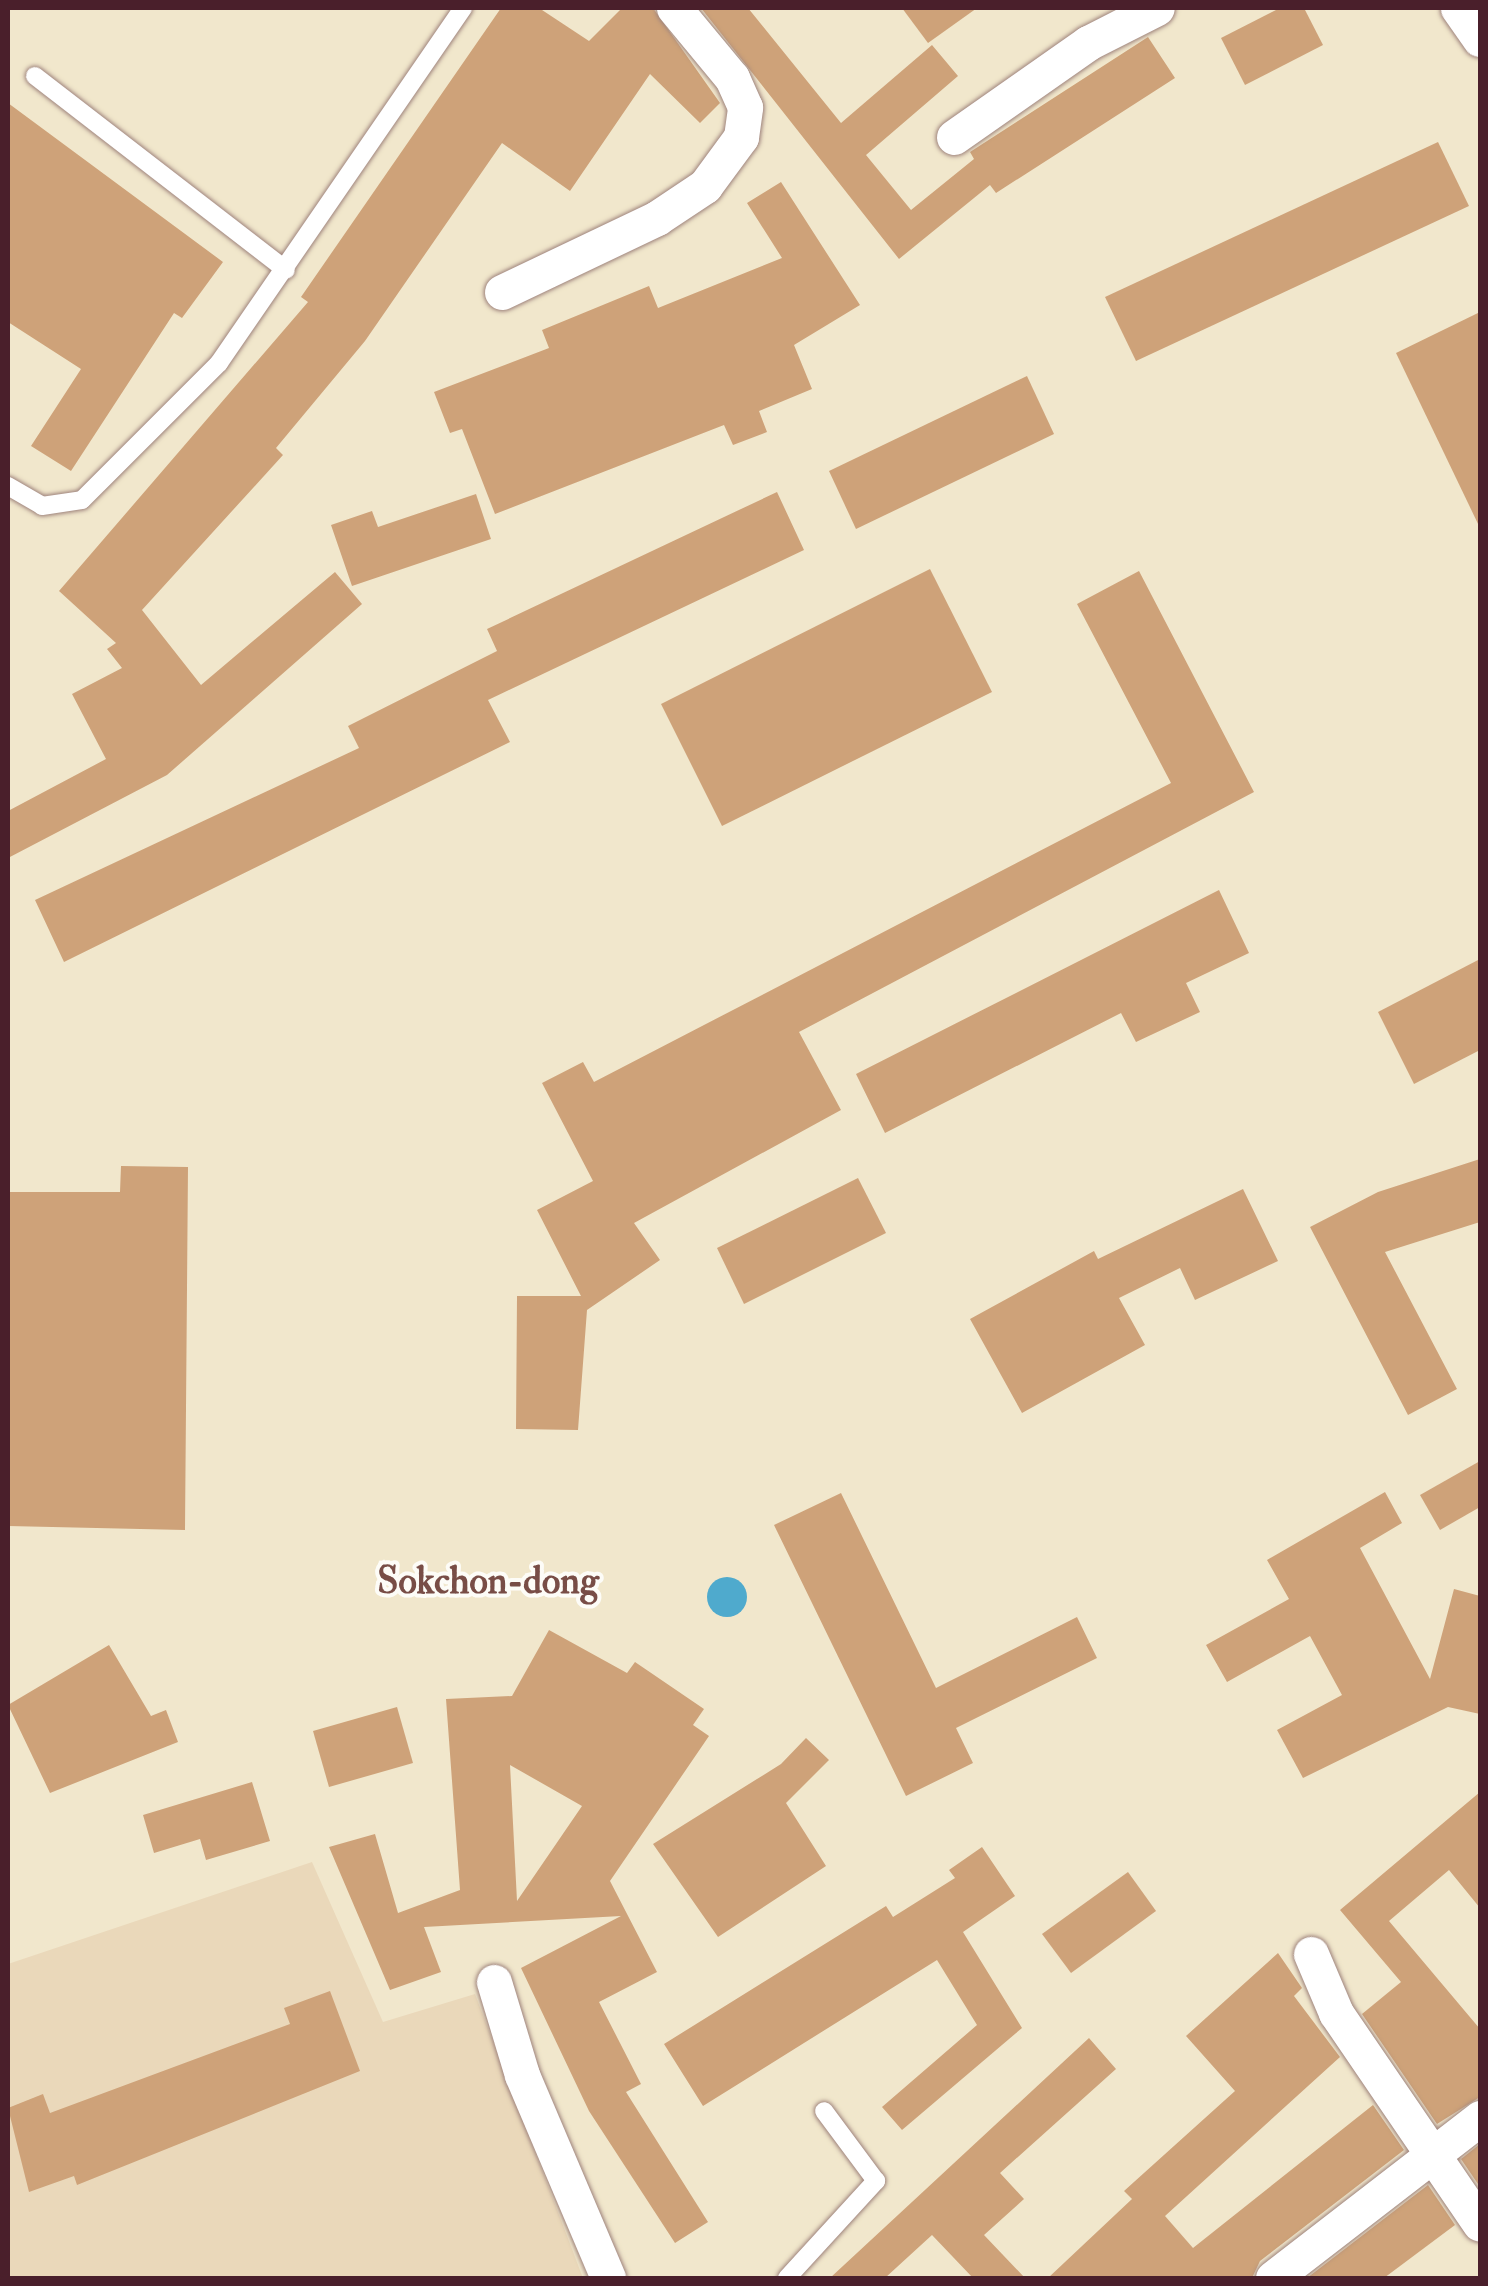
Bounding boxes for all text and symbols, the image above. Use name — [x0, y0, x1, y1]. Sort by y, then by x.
district label: Sokchon-dong — [377, 1559, 599, 1605]

